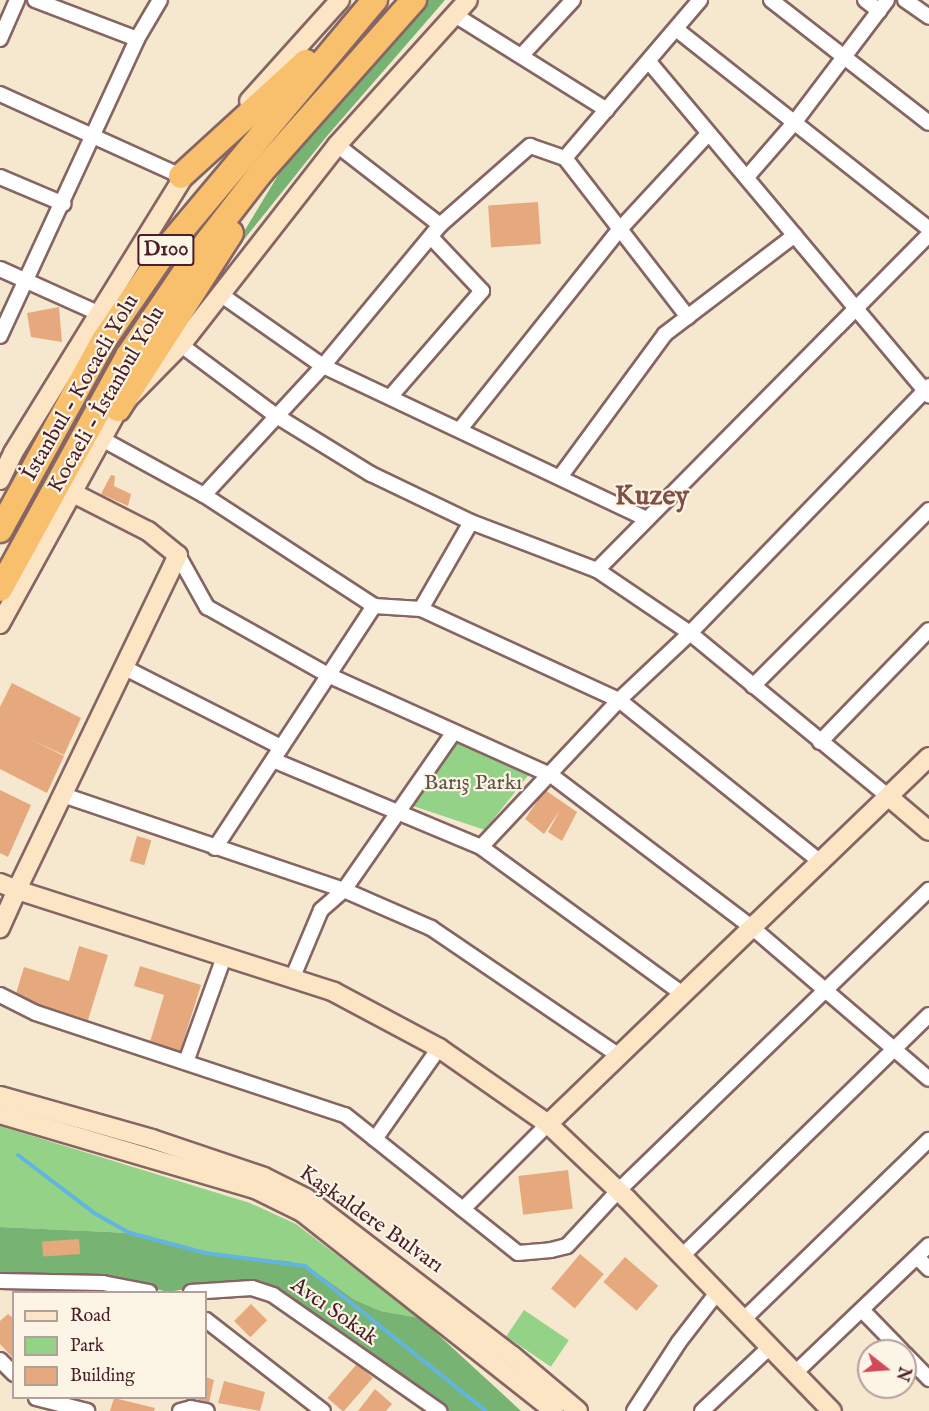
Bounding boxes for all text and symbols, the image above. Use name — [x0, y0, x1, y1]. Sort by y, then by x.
road number: D100 — [136, 232, 196, 268]
street label: İstanbul - Kocaeli Yolu — [17, 290, 145, 486]
street label: Kocaeli - İstanbul Yolu — [43, 302, 171, 498]
district label: Kuzey — [615, 480, 689, 514]
park label: Barış Parkı — [424, 771, 522, 797]
street label: Kaşkaldere Bulvarı — [294, 1160, 448, 1280]
street label: Avcı Sokak — [285, 1272, 383, 1352]
legend — [12, 1291, 207, 1399]
text: Road — [70, 1305, 111, 1328]
text: Park — [70, 1335, 104, 1358]
north arrow — [857, 1339, 917, 1399]
text: N — [891, 1364, 914, 1383]
text: Building — [70, 1365, 135, 1388]

